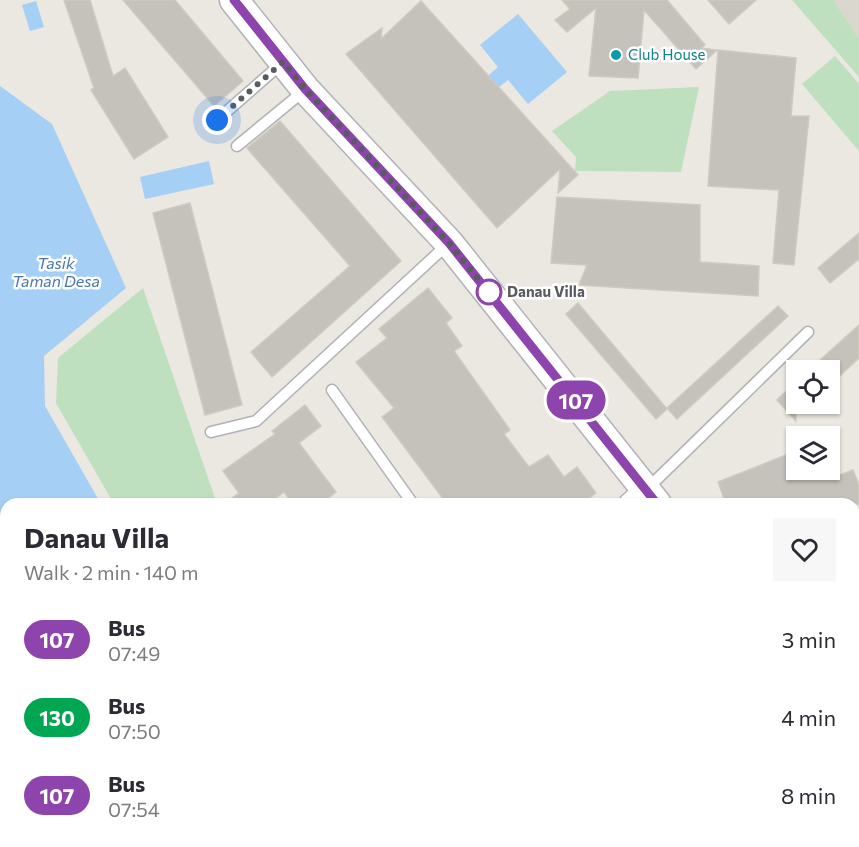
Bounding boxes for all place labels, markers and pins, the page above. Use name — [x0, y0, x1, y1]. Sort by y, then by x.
place label: Club House — [628, 45, 706, 63]
marker: Club House — [609, 48, 623, 62]
marker: Danau Villa — [476, 279, 502, 305]
place label: Danau Villa — [507, 282, 585, 300]

